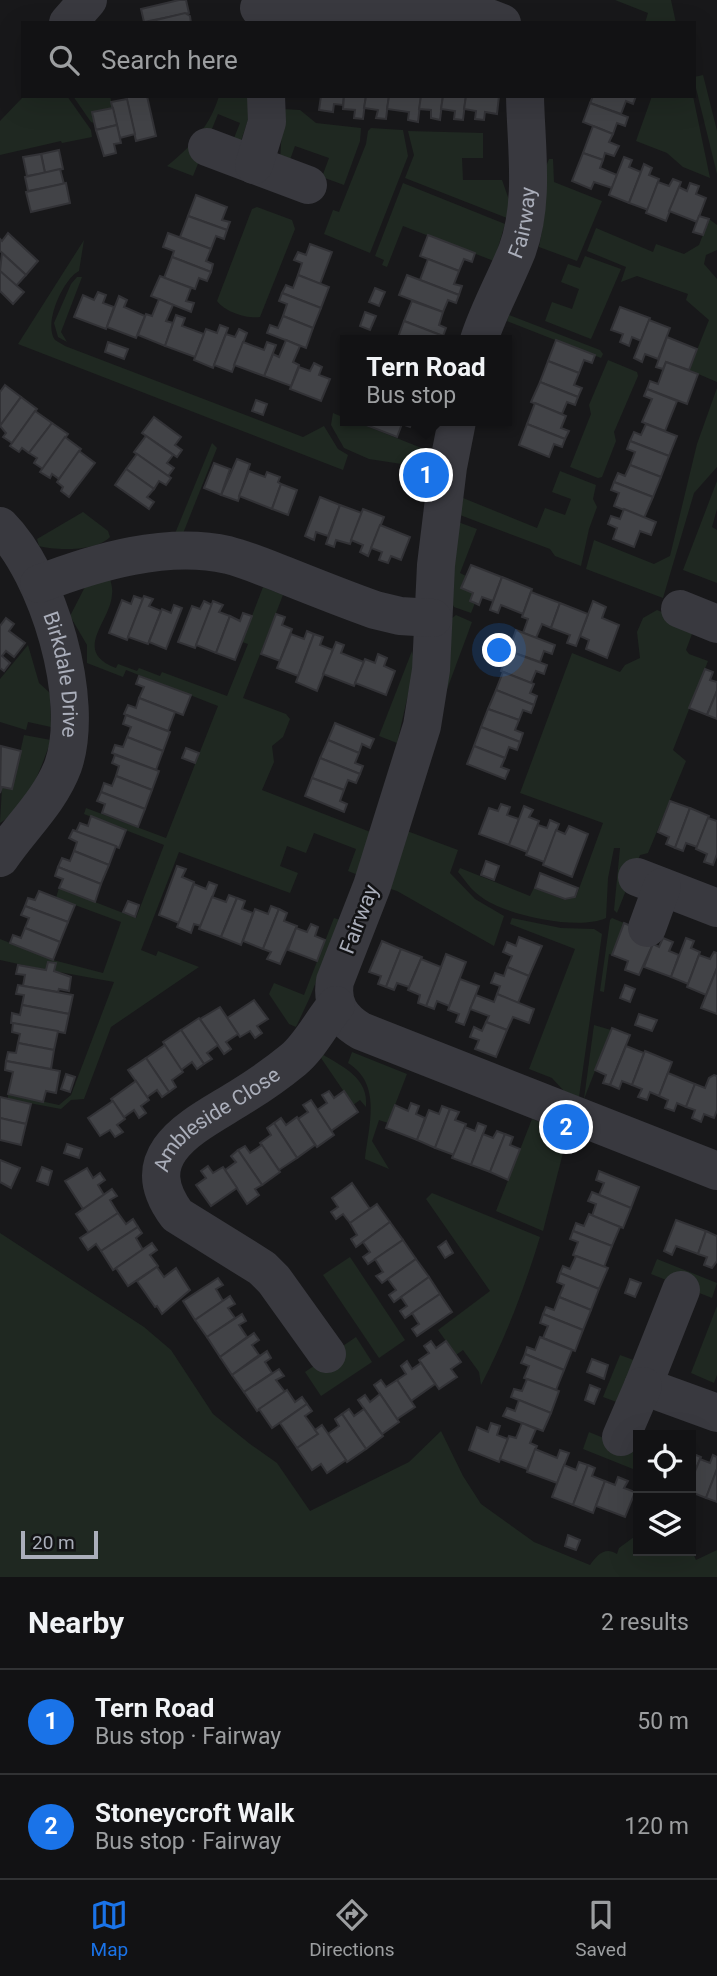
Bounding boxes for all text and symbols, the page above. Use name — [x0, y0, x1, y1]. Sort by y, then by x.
search box — [21, 21, 696, 98]
icon: search — [45, 41, 83, 79]
text: Search here — [101, 45, 238, 75]
street label: Fairway — [503, 186, 540, 262]
popup — [340, 335, 512, 426]
text: Tern Road — [366, 352, 486, 382]
text: Bus stop — [366, 382, 456, 409]
pin: 1 — [403, 449, 449, 501]
street label: Birkdale Drive — [38, 608, 82, 738]
your location — [482, 633, 516, 667]
street label: Fairway — [335, 881, 383, 957]
street label: Ambleside Close — [149, 1062, 285, 1174]
pin: 2 — [543, 1101, 589, 1153]
map controls — [633, 1430, 696, 1556]
button: locate — [633, 1430, 696, 1493]
button: layers — [633, 1493, 696, 1556]
scale bar — [21, 1528, 98, 1560]
text: 20 m — [32, 1531, 75, 1554]
text: Nearby — [28, 1605, 124, 1640]
text: 2 results — [601, 1609, 689, 1636]
text: Tern Road — [95, 1693, 214, 1723]
text: 1 — [44, 1708, 58, 1735]
text: 50 m — [637, 1708, 689, 1735]
text: Bus stop · Fairway — [95, 1723, 281, 1750]
text: Stoneycroft Walk — [95, 1798, 294, 1828]
text: 2 — [44, 1813, 58, 1840]
text: 120 m — [624, 1813, 689, 1840]
text: Bus stop · Fairway — [95, 1828, 281, 1855]
tab: Map — [90, 1896, 128, 1961]
tab: Directions — [309, 1896, 394, 1961]
tab: Saved — [575, 1896, 627, 1961]

